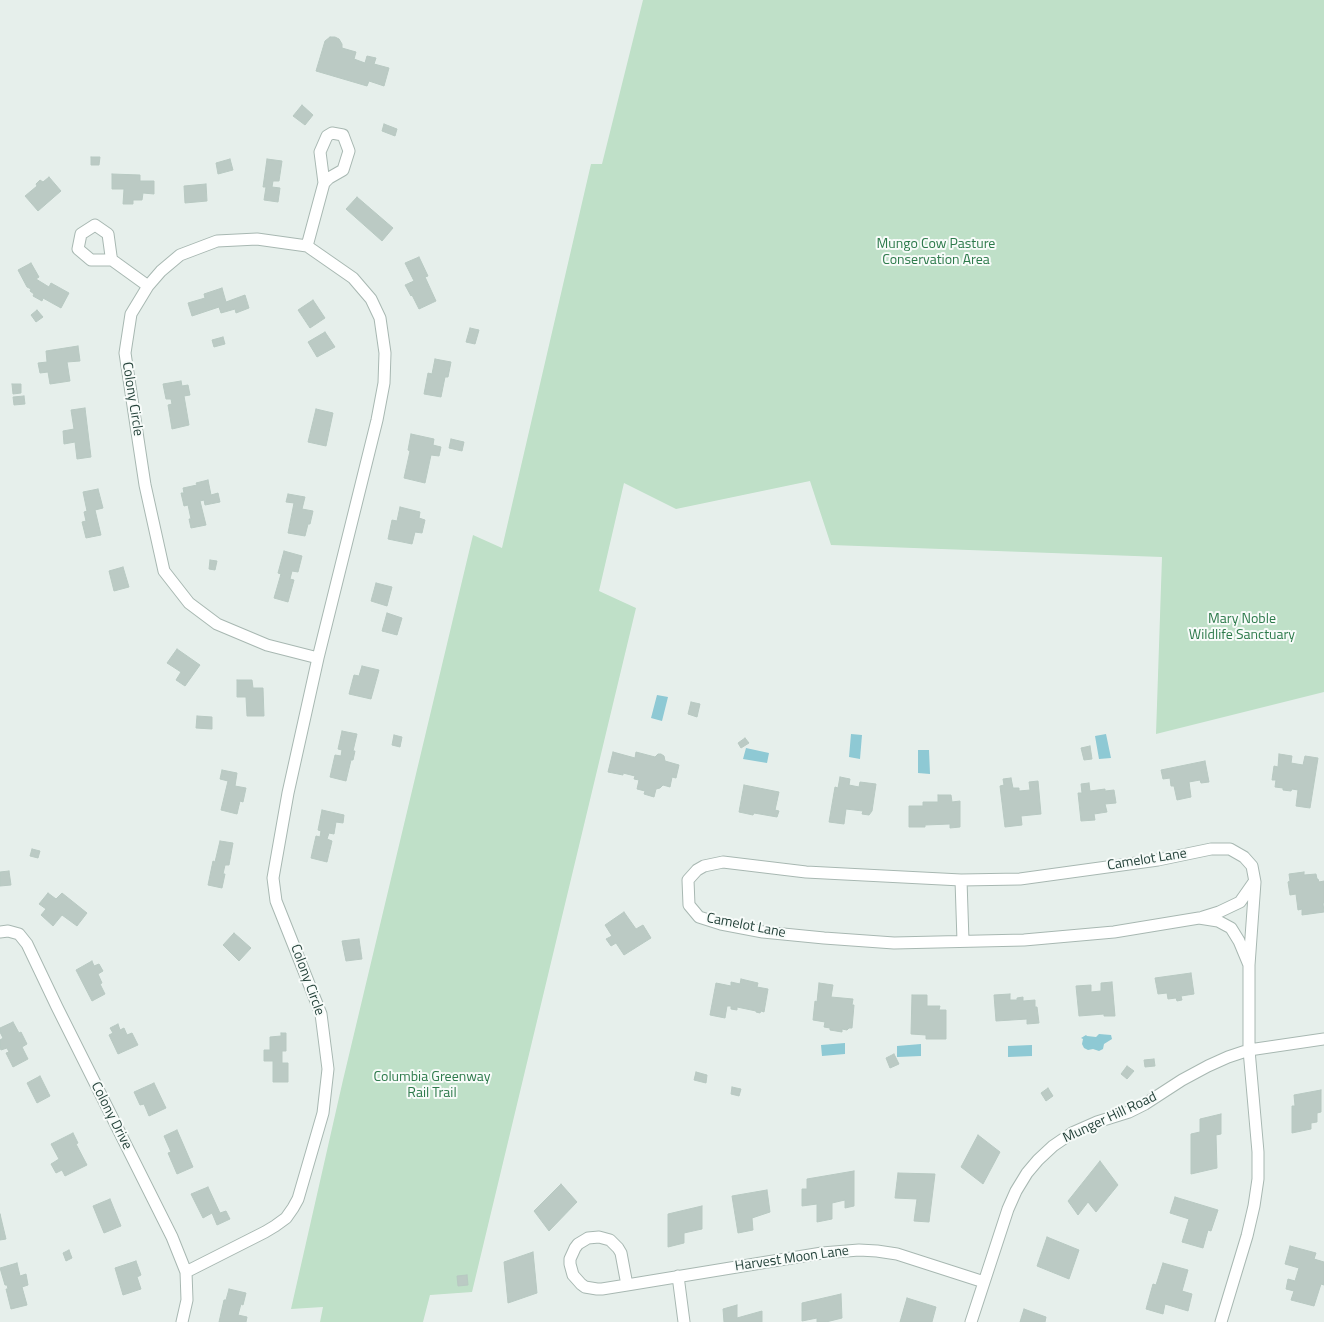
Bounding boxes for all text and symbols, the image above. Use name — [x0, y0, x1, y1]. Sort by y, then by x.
park label: Mungo Cow Pasture Conservation Area — [877, 237, 995, 270]
street label: Colony Circle — [118, 361, 146, 437]
park label: Mary Noble Wildlife Sanctuary — [1189, 612, 1295, 644]
street label: Camelot Lane — [1106, 845, 1188, 875]
street label: Camelot Lane — [705, 910, 787, 942]
street label: Colony Circle — [286, 942, 328, 1018]
park label: Columbia Greenway Rail Trail — [374, 1070, 490, 1102]
street label: Colony Drive — [87, 1079, 135, 1153]
street label: Munger Hill Road — [1061, 1089, 1159, 1147]
street label: Harvest Moon Lane — [734, 1243, 850, 1275]

